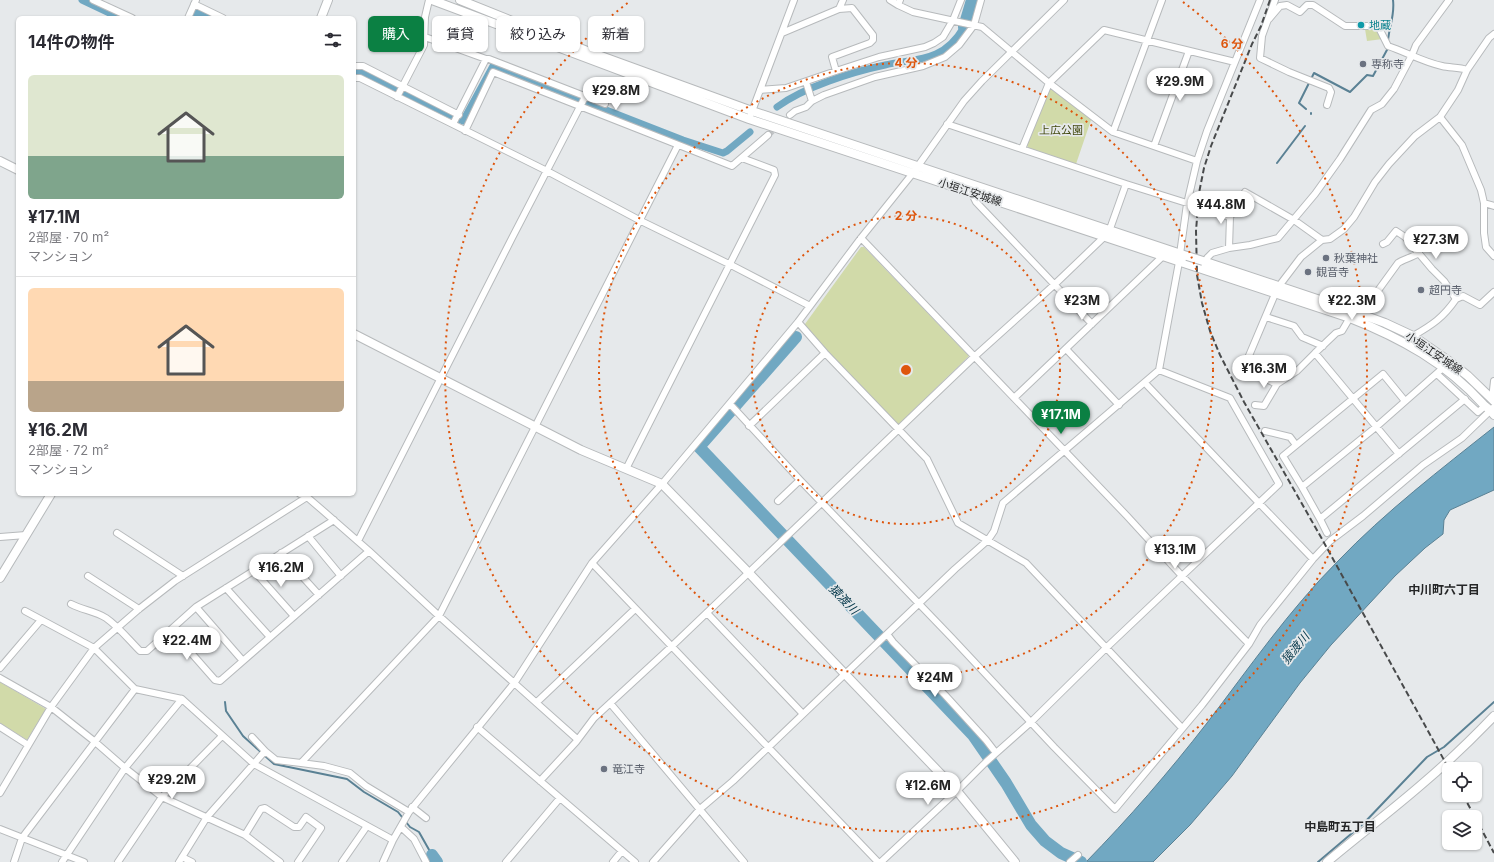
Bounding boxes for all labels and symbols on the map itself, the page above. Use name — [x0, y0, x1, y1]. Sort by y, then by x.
place label: 地蔵 — [1369, 18, 1391, 32]
marker: 地蔵 — [1356, 20, 1366, 30]
text: 6 分 — [1221, 36, 1243, 51]
text: 4 分 — [895, 55, 917, 70]
place label: 専称寺 — [1371, 57, 1404, 71]
marker: 専称寺 — [1358, 59, 1368, 69]
pin: ¥29.9M — [1147, 68, 1213, 102]
pin: ¥29.8M — [583, 77, 649, 111]
park label: 上広公園 — [1039, 123, 1083, 137]
street label: 小垣江安城線 — [936, 175, 1004, 209]
pin: ¥44.8M — [1188, 191, 1254, 225]
text: 2 分 — [895, 208, 917, 223]
pin: ¥27.3M — [1403, 226, 1469, 260]
place label: 秋葉神社 — [1334, 251, 1378, 265]
marker: 秋葉神社 — [1321, 253, 1331, 263]
place label: 観音寺 — [1316, 265, 1349, 279]
marker: 観音寺 — [1303, 267, 1313, 277]
place label: 超円寺 — [1429, 283, 1462, 297]
marker: 超円寺 — [1416, 285, 1426, 295]
pin: ¥23M — [1058, 287, 1106, 321]
pin: ¥22.3M — [1319, 287, 1385, 321]
street label: 小垣江安城線 — [1403, 329, 1465, 377]
pin: ¥16.3M — [1231, 355, 1297, 389]
centre of rings — [899, 363, 913, 377]
pin: ¥17.1M — [1028, 401, 1094, 435]
pin: ¥13.1M — [1142, 536, 1208, 570]
pin: ¥16.2M — [248, 554, 314, 588]
water label: 猿渡川 — [826, 581, 863, 619]
district label: 中川町六丁目 — [1408, 582, 1480, 597]
pin: ¥22.4M — [154, 627, 220, 661]
water label: 猿渡川 — [1278, 628, 1314, 667]
pin: ¥24M — [911, 664, 959, 698]
place label: 竜江寺 — [612, 762, 645, 776]
marker: 竜江寺 — [599, 764, 609, 774]
pin: ¥29.2M — [139, 766, 205, 800]
pin: ¥12.6M — [895, 772, 961, 806]
district label: 中島町五丁目 — [1304, 819, 1376, 834]

